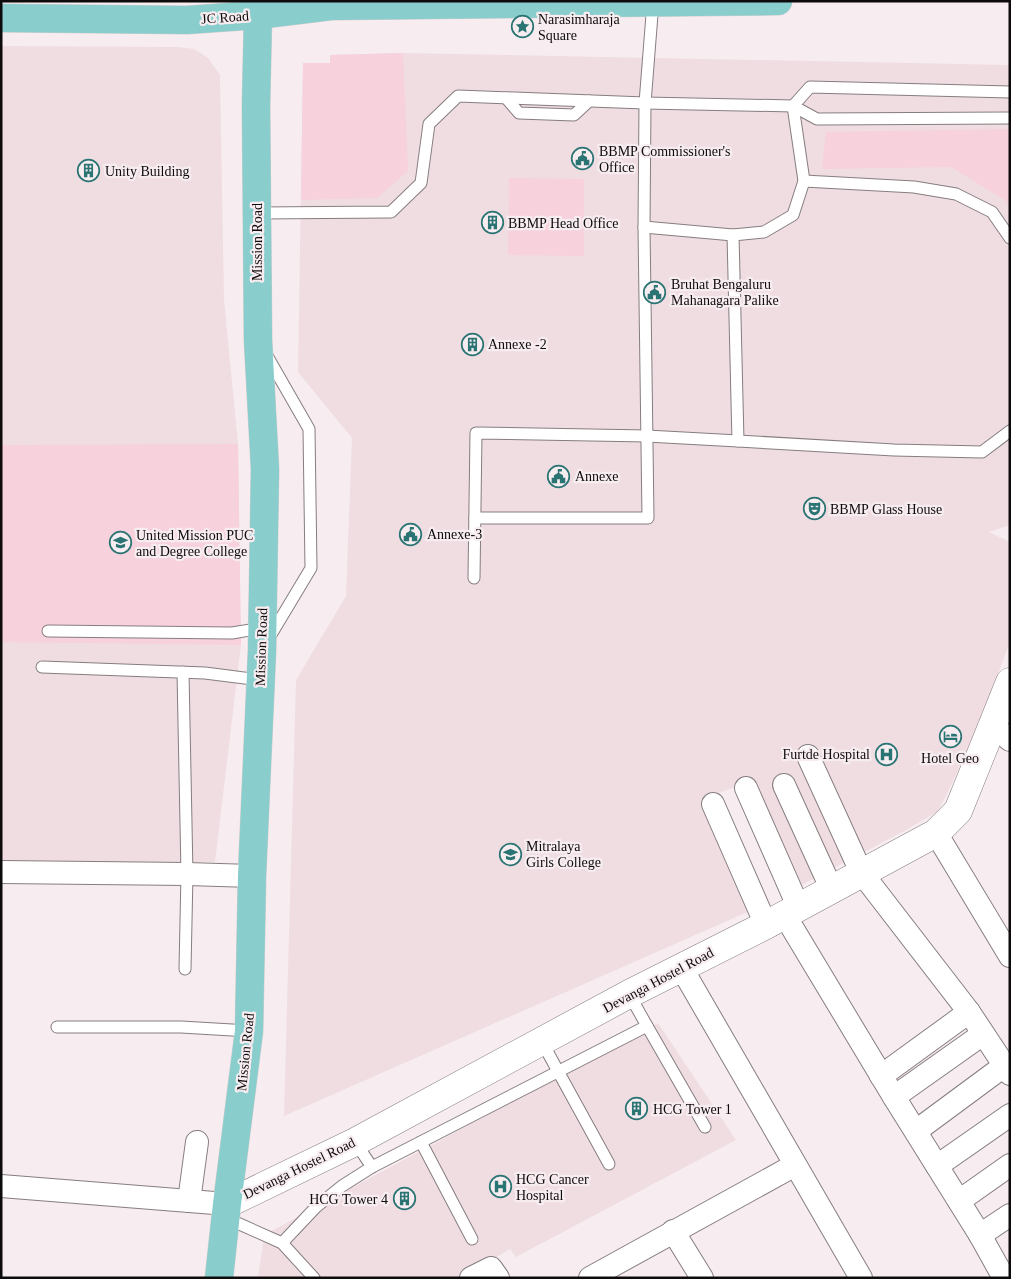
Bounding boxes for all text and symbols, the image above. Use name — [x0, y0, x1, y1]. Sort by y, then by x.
street label: JC Road — [201, 8, 249, 27]
place label: Narasimharaja Square — [538, 12, 620, 43]
place icon: Narasimharaja Square — [510, 15, 534, 39]
place label: BBMP Commissioner's Office — [599, 144, 731, 175]
public building icon: BBMP Commissioner's Office — [571, 147, 595, 171]
building icon: Unity Building — [77, 159, 101, 183]
place label: Unity Building — [105, 164, 189, 179]
street label: Mission Road — [250, 203, 265, 281]
building icon: BBMP Head Office — [480, 211, 504, 235]
place label: BBMP Head Office — [508, 216, 618, 231]
place label: Bruhat Bengaluru Mahanagara Palike — [671, 277, 779, 308]
public building icon: Bruhat Bengaluru Mahanagara Palike — [643, 280, 667, 304]
building icon: Annexe -2 — [460, 332, 484, 356]
place label: Annexe -2 — [488, 337, 547, 352]
public building icon: Annexe — [547, 464, 571, 488]
place label: Annexe — [575, 469, 619, 484]
theatre icon: BBMP Glass House — [802, 497, 826, 521]
place label: BBMP Glass House — [830, 502, 942, 517]
public building icon: Annexe-3 — [399, 522, 423, 546]
place label: Annexe-3 — [427, 527, 482, 542]
place label: United Mission PUC and Degree College — [136, 528, 253, 559]
school or university icon: United Mission PUC and Degree College — [108, 531, 132, 555]
street label: Mission Road — [253, 608, 270, 686]
hotel icon: Hotel Geo — [938, 724, 962, 748]
hospital icon: Furtde Hospital — [874, 742, 898, 766]
place label: Furtde Hospital — [783, 747, 870, 762]
place label: Hotel Geo — [921, 751, 979, 766]
place label: Mitralaya Girls College — [526, 839, 601, 870]
school or university icon: Mitralaya Girls College — [498, 842, 522, 866]
street label: Devanga Hostel Road — [600, 945, 716, 1016]
street label: Mission Road — [234, 1012, 257, 1092]
building icon: HCG Tower 1 — [625, 1097, 649, 1121]
place label: HCG Tower 1 — [653, 1102, 732, 1117]
street label: Devanga Hostel Road — [241, 1135, 358, 1202]
place label: HCG Cancer Hospital — [516, 1172, 589, 1203]
hospital icon: HCG Cancer Hospital — [488, 1175, 512, 1199]
building icon: HCG Tower 4 — [392, 1187, 416, 1211]
place label: HCG Tower 4 — [309, 1192, 388, 1207]

